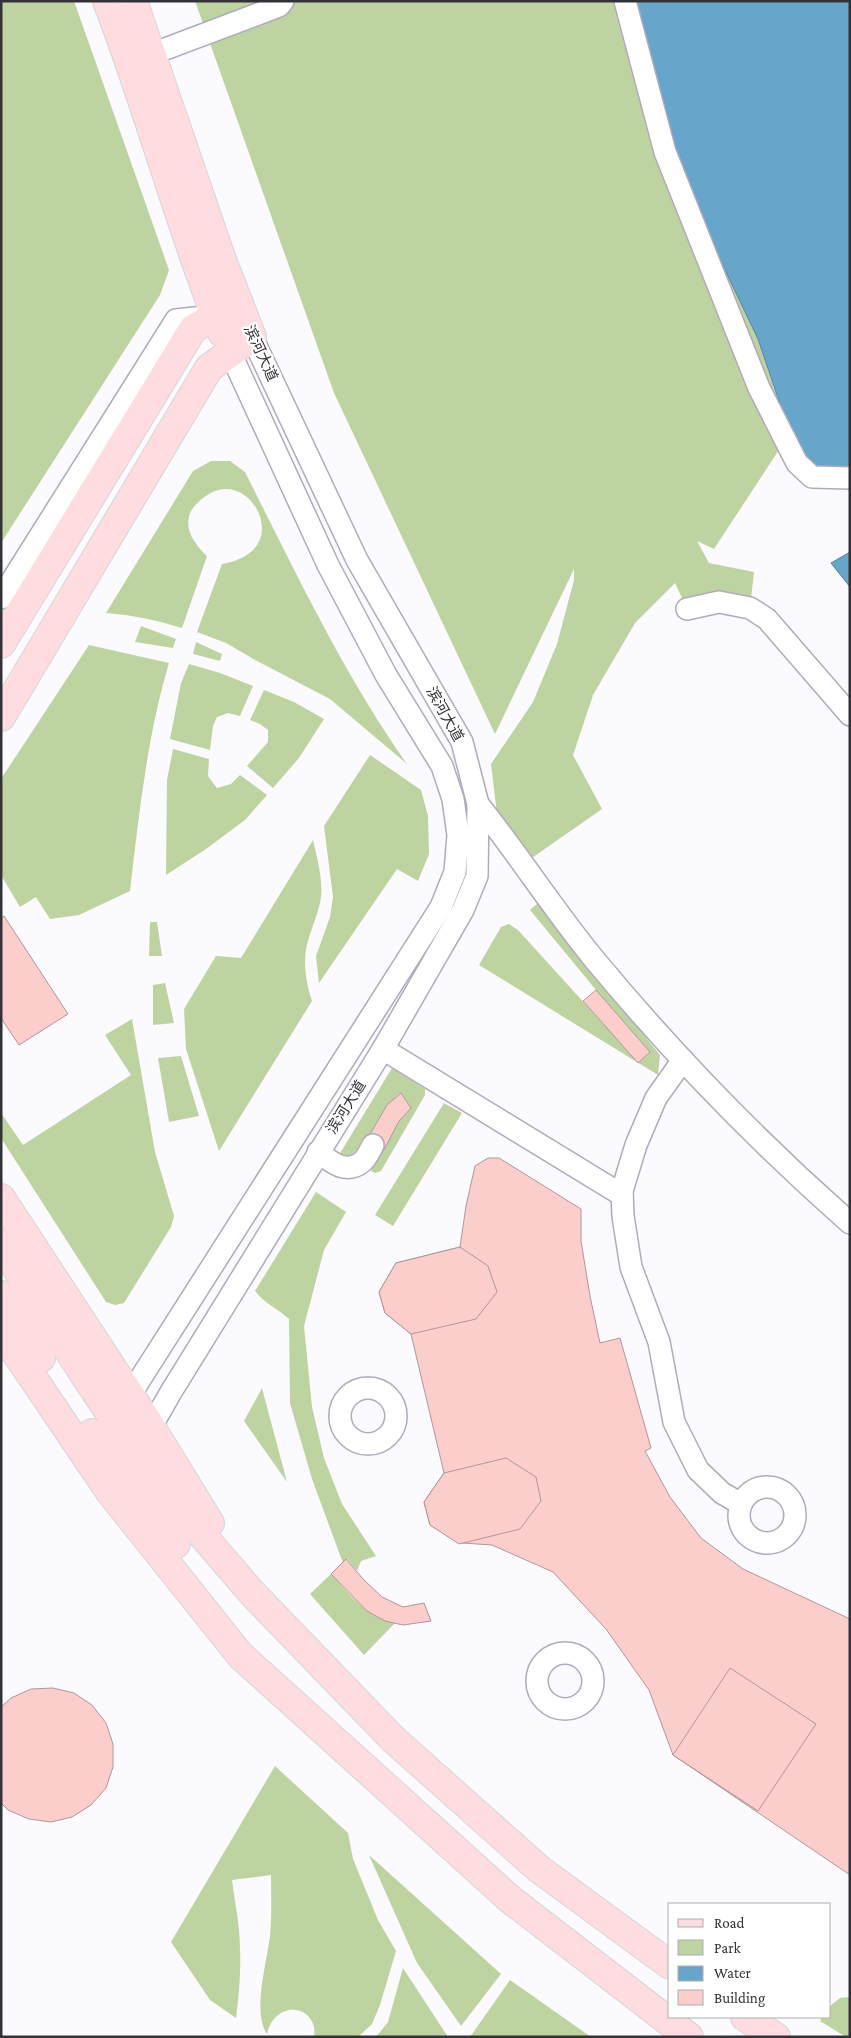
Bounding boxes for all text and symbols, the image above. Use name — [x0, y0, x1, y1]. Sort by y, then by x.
street label: 滨河大道 — [241, 322, 281, 384]
street label: 滨河大道 — [423, 684, 467, 744]
street label: 滨河大道 — [323, 1077, 369, 1137]
legend — [668, 1903, 831, 2018]
text: Road — [714, 1915, 745, 1931]
text: Park — [714, 1940, 741, 1956]
text: Water — [714, 1965, 751, 1981]
text: Building — [714, 1990, 765, 2007]

